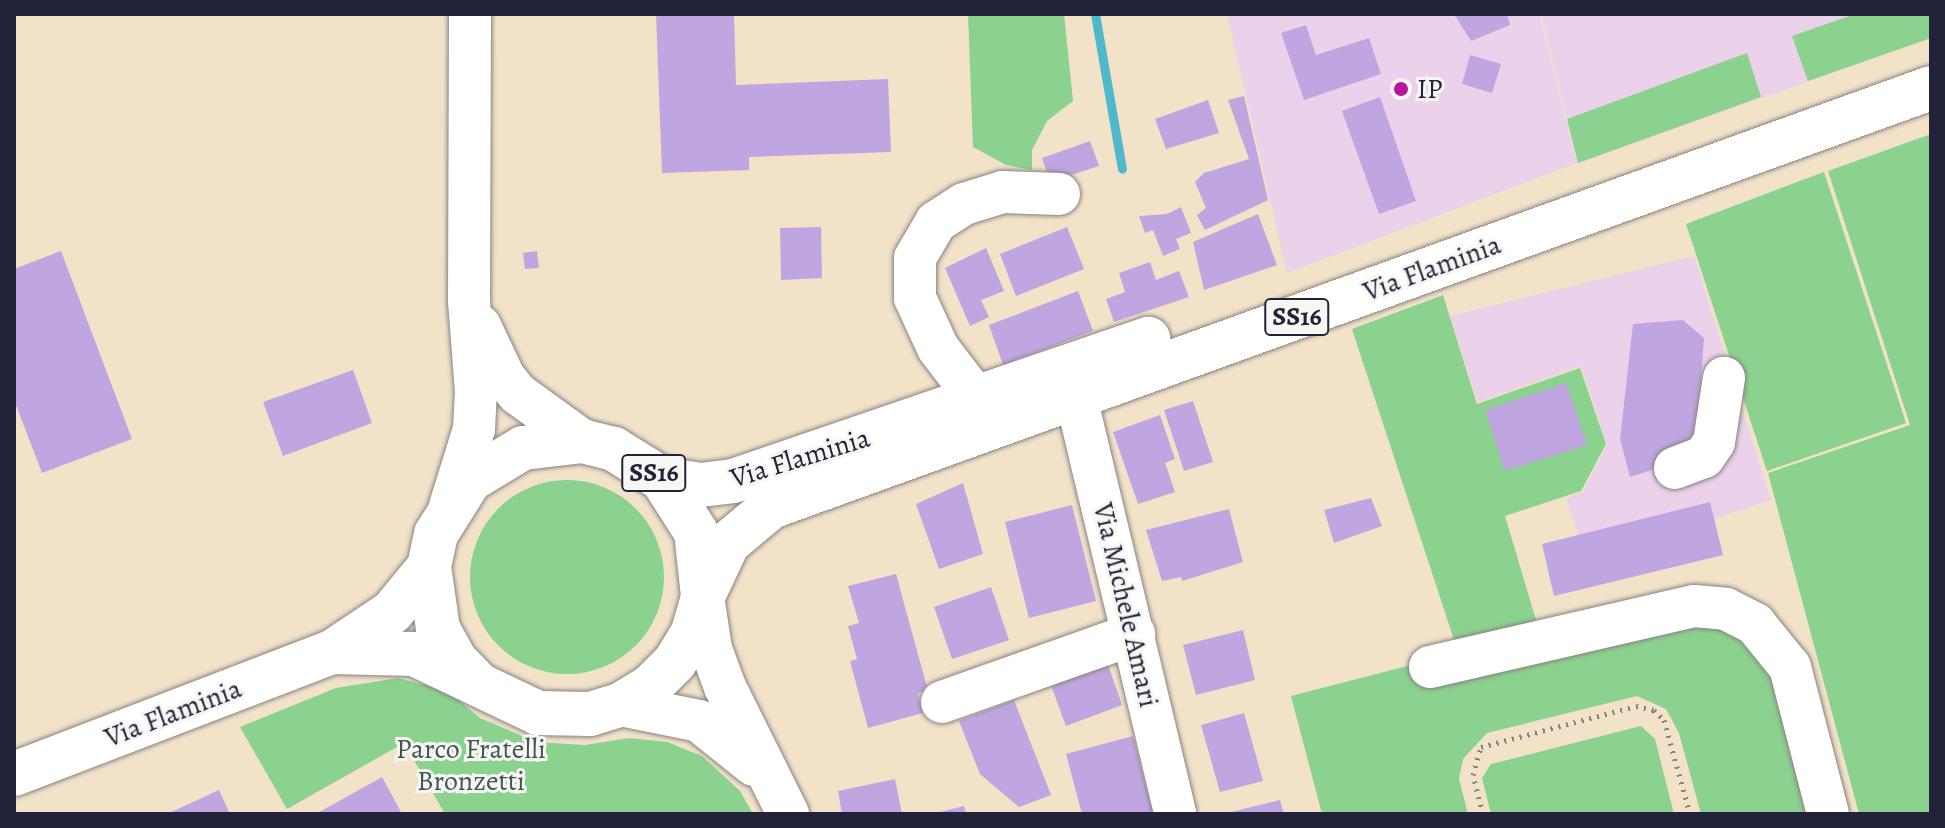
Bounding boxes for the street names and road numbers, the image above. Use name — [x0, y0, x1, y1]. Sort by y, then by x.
street label: Via Flaminia — [1359, 228, 1505, 308]
road number: SS16 — [1263, 295, 1331, 339]
street label: Via Flaminia — [726, 421, 874, 495]
road number: SS16 — [620, 451, 688, 495]
street label: Via Michele Amari — [1086, 499, 1166, 711]
street label: Via Flaminia — [100, 671, 246, 755]

